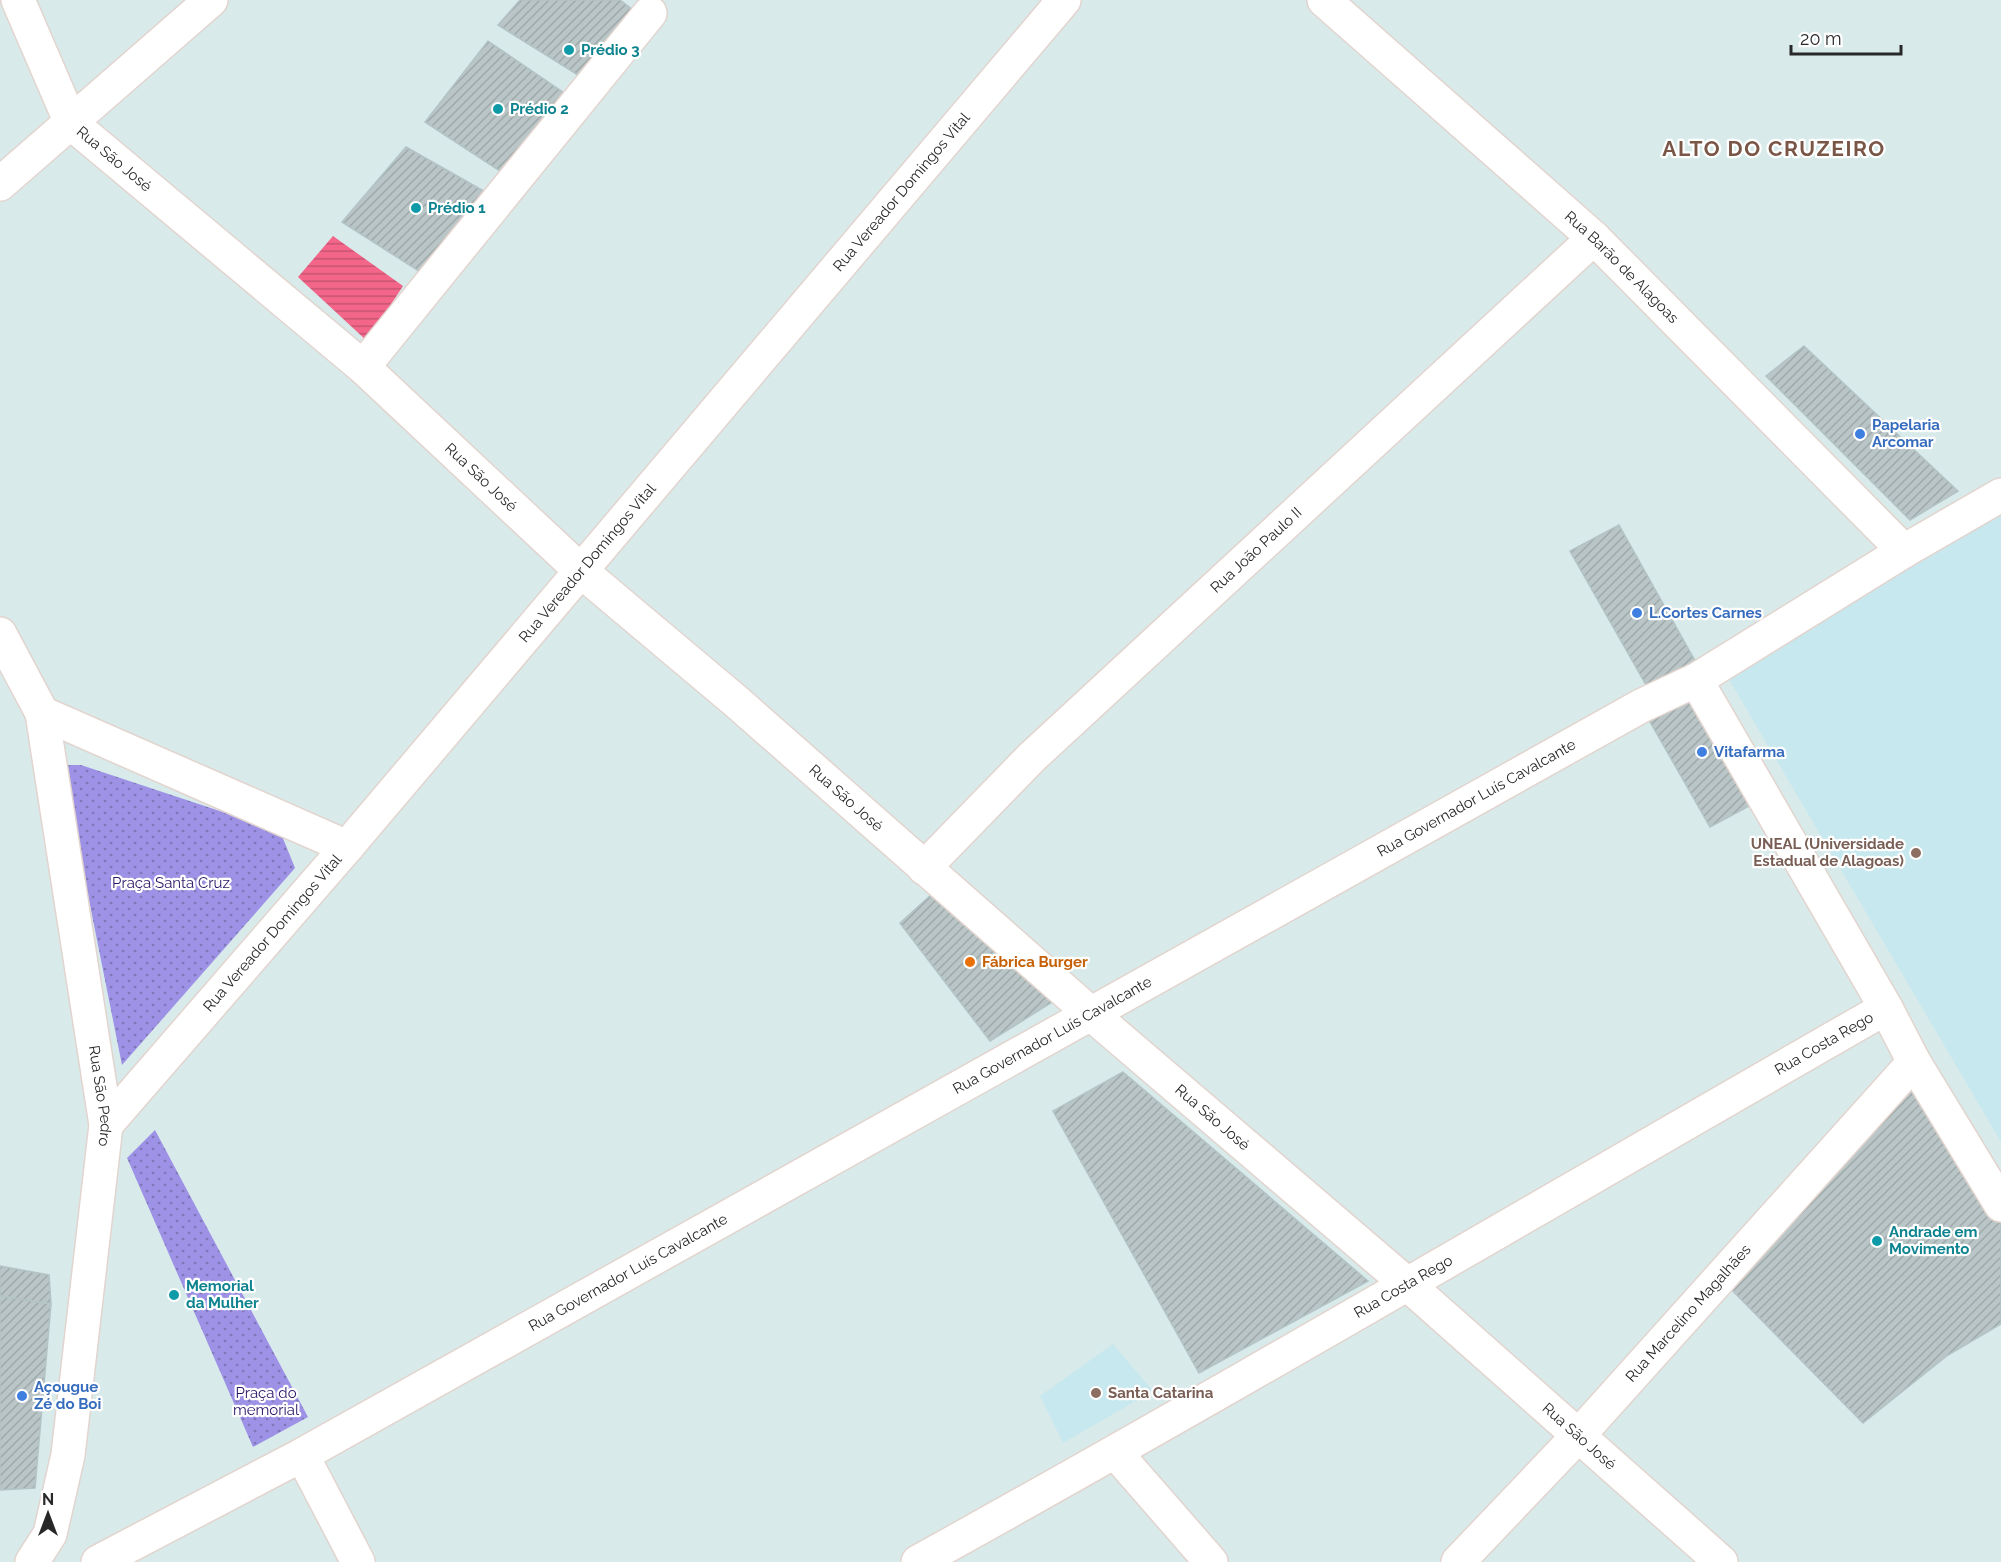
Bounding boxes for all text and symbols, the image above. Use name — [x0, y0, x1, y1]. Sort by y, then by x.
scale bar — [1791, 18, 1900, 56]
text: 20 m — [1800, 28, 1842, 49]
place label: Prédio 3 — [581, 41, 640, 59]
marker: Prédio 3 — [562, 43, 576, 57]
place label: Prédio 2 — [510, 100, 569, 118]
marker: Prédio 2 — [491, 102, 505, 116]
street label: Rua Vereador Domingos Vital — [829, 108, 974, 275]
street label: Rua São José — [73, 122, 155, 196]
district label: ALTO DO CRUZEIRO — [1662, 136, 1886, 161]
place label: Prédio 1 — [428, 199, 486, 217]
marker: Prédio 1 — [409, 201, 423, 215]
street label: Rua Barão de Alagoas — [1561, 207, 1682, 327]
place label: Papelaria Arcomar — [1872, 416, 1940, 451]
marker: Papelaria Arcomar — [1853, 427, 1867, 441]
street label: Rua São José — [441, 439, 521, 516]
street label: Rua Vereador Domingos Vital — [515, 479, 660, 646]
street label: Rua João Paulo II — [1207, 503, 1306, 597]
place label: L.Cortes Carnes — [1649, 604, 1762, 622]
marker: L.Cortes Carnes — [1630, 606, 1644, 620]
street label: Rua Governador Luís Cavalcante — [1374, 735, 1579, 861]
place label: Vitafarma — [1714, 743, 1785, 761]
marker: Vitafarma — [1695, 745, 1709, 759]
street label: Rua São José — [805, 761, 887, 835]
place label: UNEAL (Universidade Estadual de Alagoas) — [1751, 835, 1904, 870]
marker: UNEAL (Universidade Estadual de Alagoas) — [1909, 846, 1923, 860]
street label: Rua Vereador Domingos Vital — [199, 850, 346, 1015]
park label: Praça Santa Cruz — [112, 874, 230, 892]
place label: Fábrica Burger — [982, 953, 1088, 971]
marker: Fábrica Burger — [963, 955, 977, 969]
street label: Rua Governador Luís Cavalcante — [950, 972, 1155, 1098]
street label: Rua Costa Rego — [1772, 1008, 1877, 1079]
street label: Rua São Pedro — [85, 1044, 115, 1148]
street label: Rua São José — [1171, 1081, 1253, 1154]
street label: Rua Governador Luís Cavalcante — [526, 1210, 731, 1335]
place label: Andrade em Movimento — [1889, 1223, 1977, 1258]
marker: Andrade em Movimento — [1870, 1234, 1884, 1248]
street label: Rua Marcelino Magalhães — [1622, 1241, 1755, 1386]
street label: Rua Costa Rego — [1351, 1251, 1456, 1322]
place label: Memorial da Mulher — [186, 1277, 259, 1312]
marker: Memorial da Mulher — [167, 1288, 181, 1302]
place label: Açougue Zé do Boi — [34, 1378, 101, 1413]
park label: Praça do memorial — [233, 1384, 300, 1419]
place label: Santa Catarina — [1108, 1384, 1214, 1402]
marker: Santa Catarina — [1089, 1386, 1103, 1400]
marker: Açougue Zé do Boi — [15, 1389, 29, 1403]
street label: Rua São José — [1539, 1399, 1620, 1474]
north arrow — [18, 1484, 78, 1544]
text: N — [42, 1490, 54, 1509]

